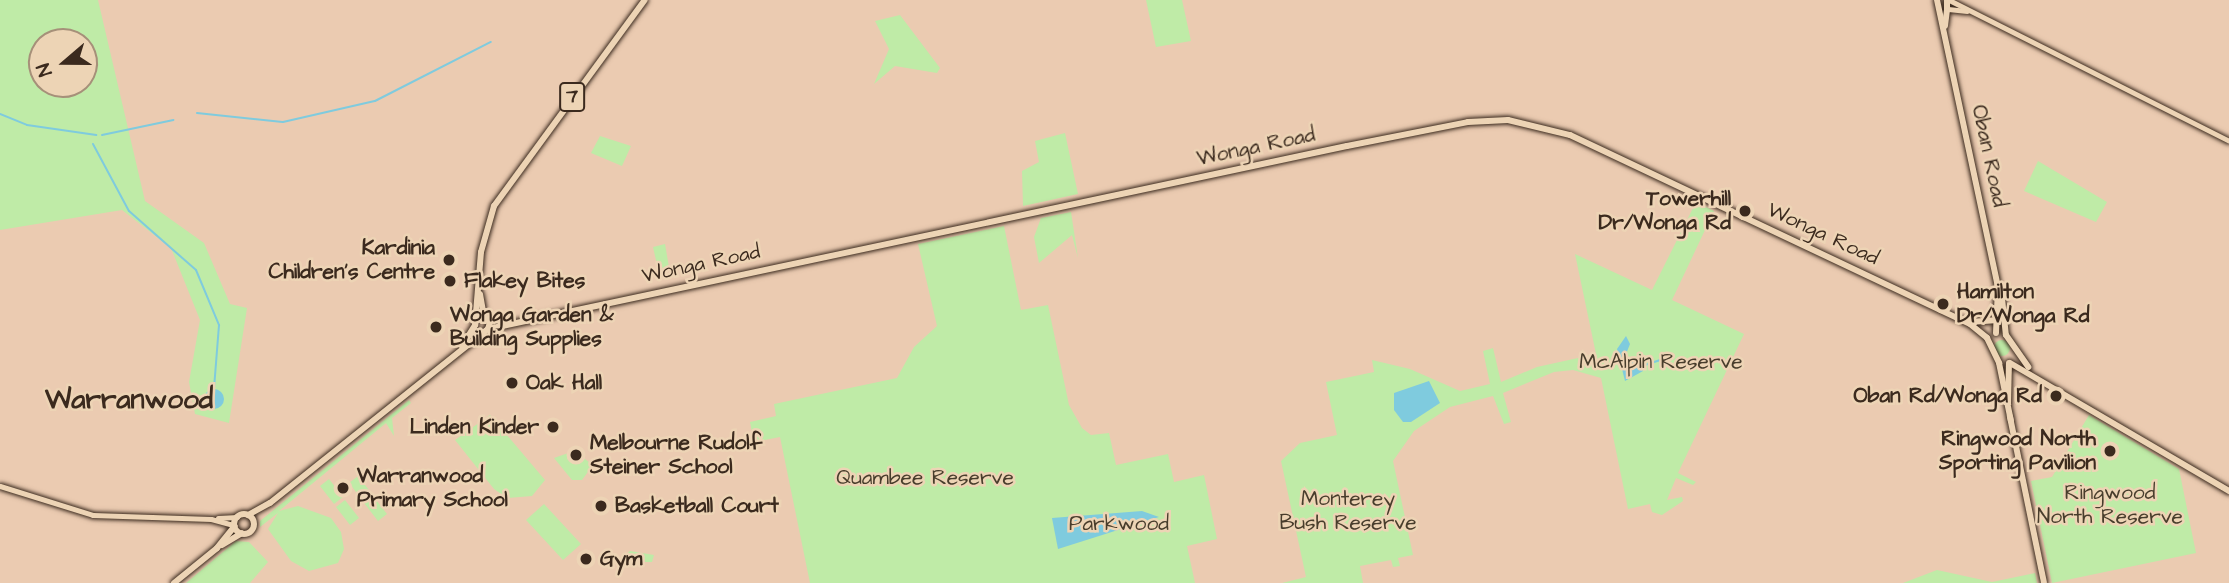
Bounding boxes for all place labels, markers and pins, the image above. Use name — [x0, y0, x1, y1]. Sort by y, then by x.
place label: Towerhill Dr/Wonga Rd — [1599, 186, 1731, 236]
marker: Towerhill Dr/Wonga Rd — [1737, 203, 1753, 219]
place label: Kardinia Children's Centre — [269, 235, 435, 285]
marker: Kardinia Children's Centre — [441, 252, 457, 268]
place label: Flakey Bites — [464, 268, 585, 294]
marker: Flakey Bites — [442, 273, 458, 289]
place label: Hamilton Dr/Wonga Rd — [1957, 279, 2089, 329]
marker: Hamilton Dr/Wonga Rd — [1935, 296, 1951, 312]
place label: Wonga Garden & Building Supplies — [450, 302, 614, 352]
marker: Wonga Garden & Building Supplies — [428, 319, 444, 335]
place label: Oak Hall — [526, 370, 602, 396]
marker: Oak Hall — [504, 375, 520, 391]
place label: Oban Rd/Wonga Rd — [1854, 383, 2042, 409]
marker: Oban Rd/Wonga Rd — [2048, 388, 2064, 404]
place label: Linden Kinder — [410, 414, 539, 440]
marker: Linden Kinder — [545, 419, 561, 435]
place label: Ringwood North Sporting Pavilion — [1939, 426, 2096, 476]
place label: Melbourne Rudolf Steiner School — [590, 430, 762, 480]
marker: Ringwood North Sporting Pavilion — [2102, 443, 2118, 459]
marker: Melbourne Rudolf Steiner School — [568, 447, 584, 463]
place label: Warranwood Primary School — [357, 463, 508, 513]
marker: Warranwood Primary School — [335, 480, 351, 496]
place label: Basketball Court — [615, 493, 779, 519]
marker: Basketball Court — [593, 498, 609, 514]
place label: Gym — [600, 546, 642, 572]
marker: Gym — [578, 551, 594, 567]

